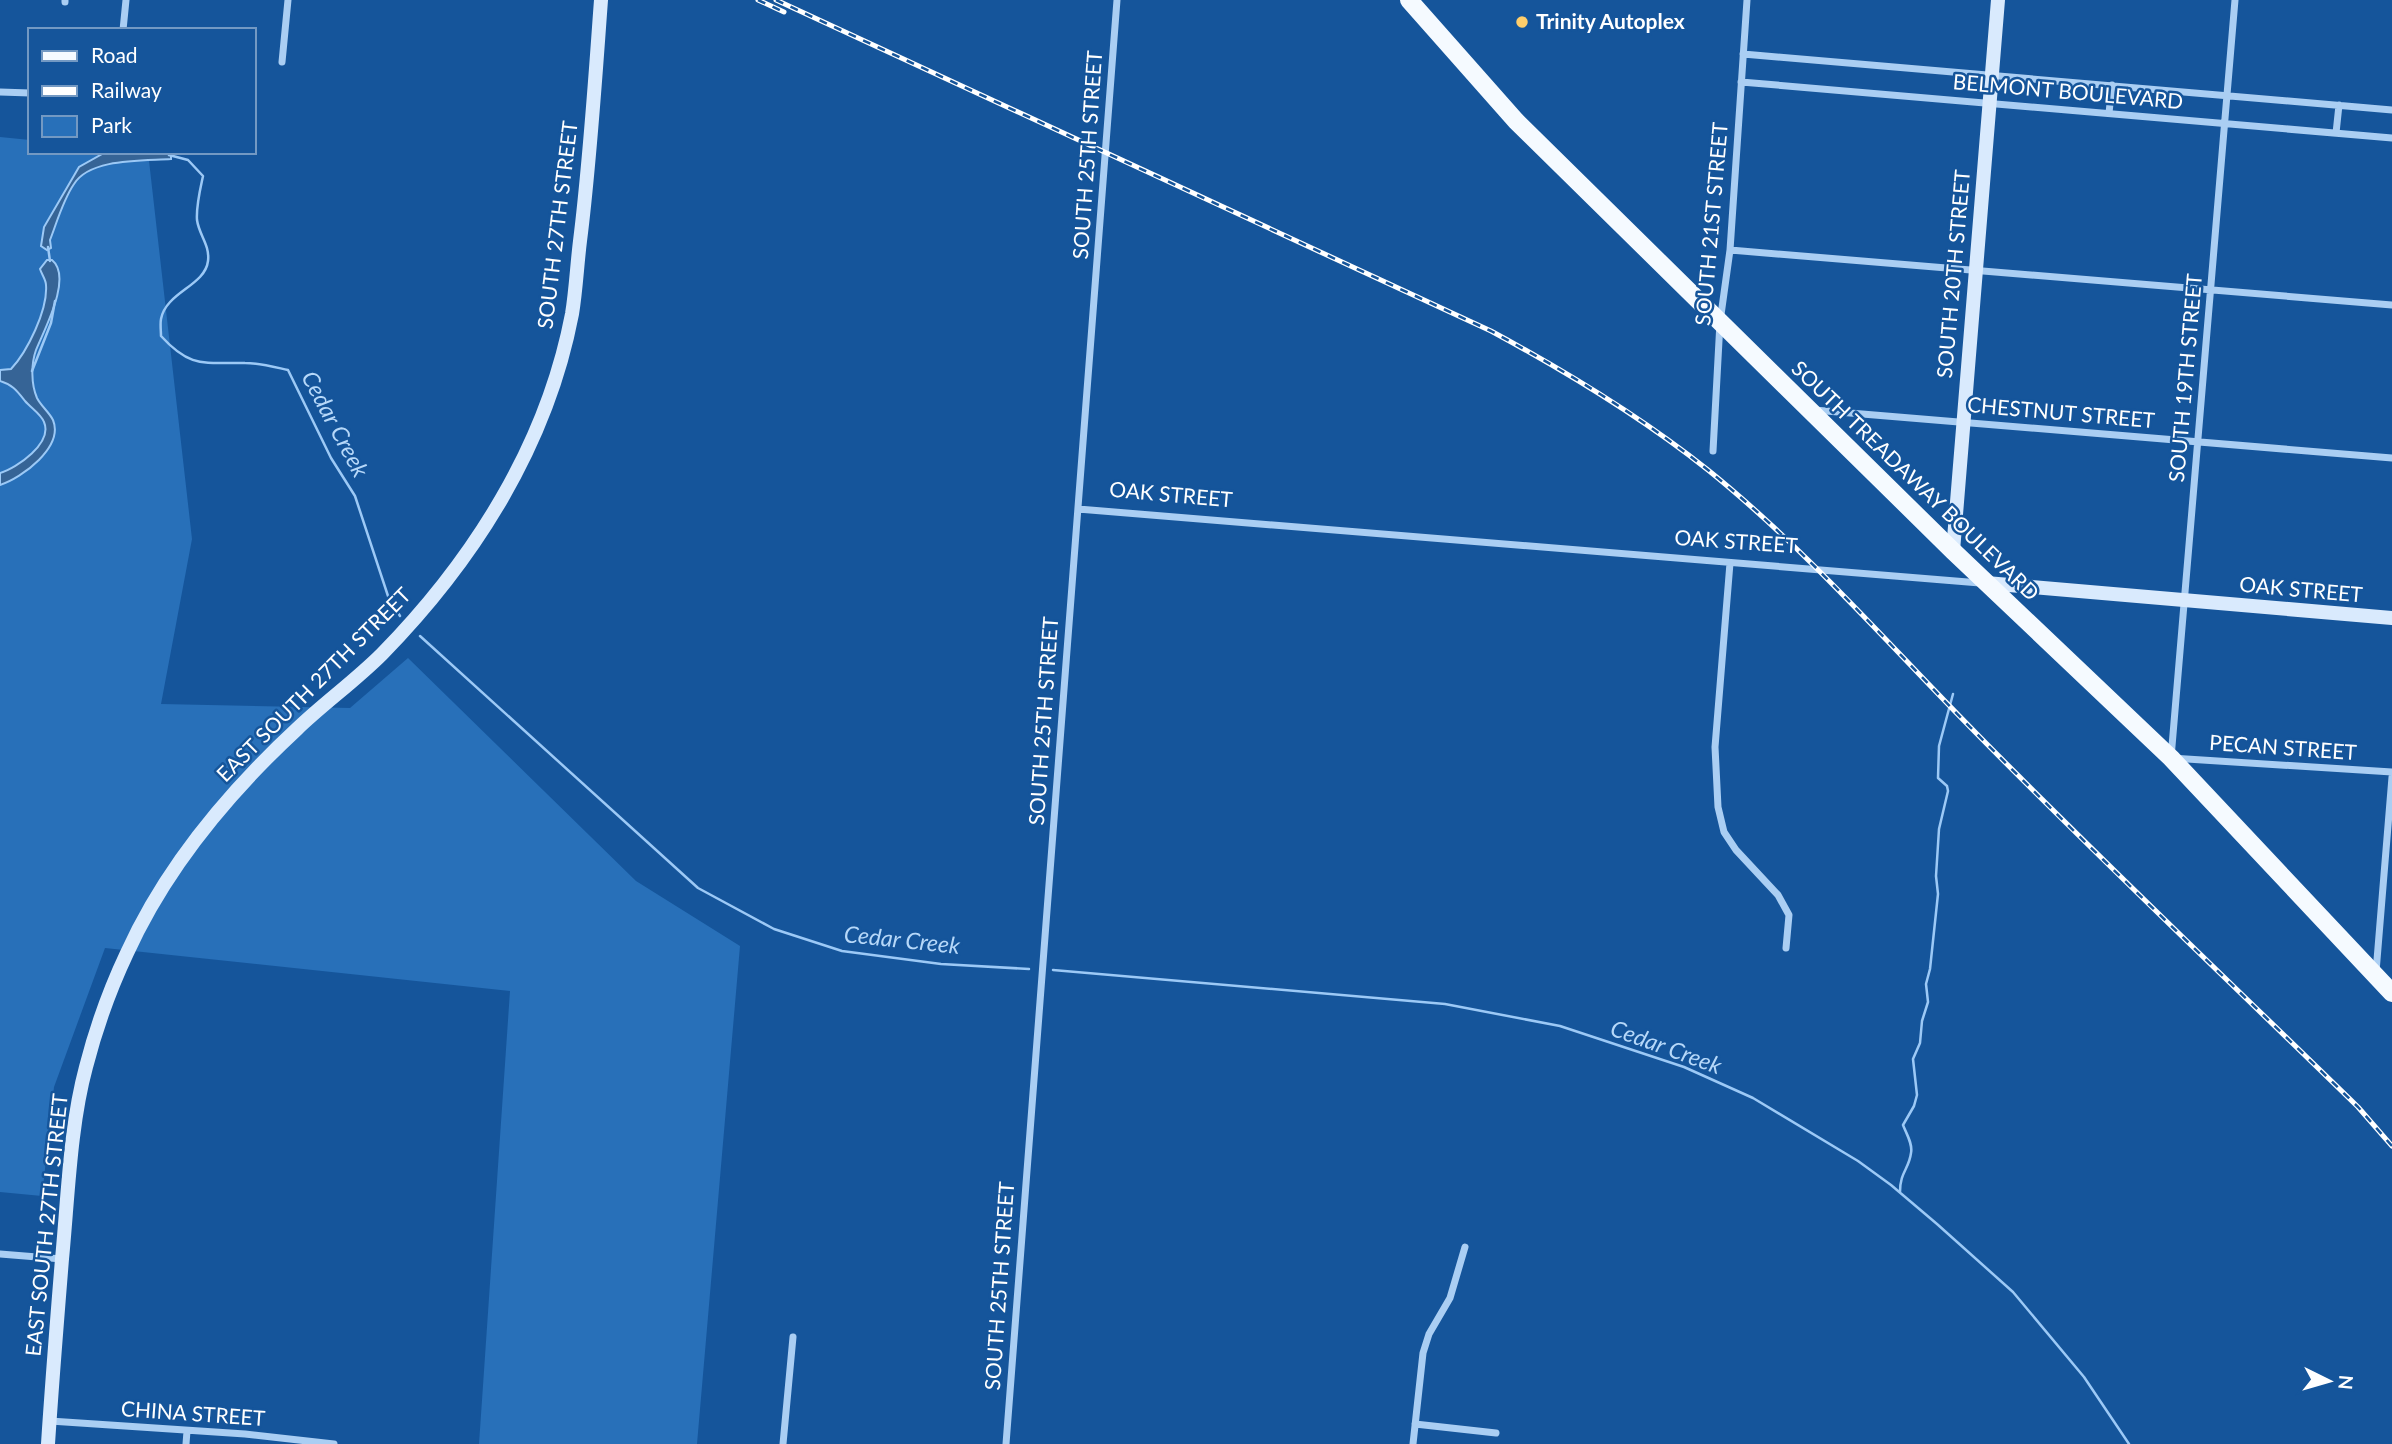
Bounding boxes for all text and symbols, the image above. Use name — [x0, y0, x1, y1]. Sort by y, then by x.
place label: Trinity Autoplex — [1536, 8, 1685, 33]
marker: Trinity Autoplex — [1514, 14, 1530, 30]
legend — [28, 28, 256, 154]
text: Road — [91, 42, 138, 67]
street label: SOUTH 25TH STREET — [1067, 49, 1106, 260]
street label: BELMONT BOULEVARD — [1952, 68, 2184, 113]
text: Railway — [91, 77, 162, 102]
text: Park — [91, 112, 132, 137]
street label: SOUTH 27TH STREET — [531, 119, 582, 330]
street label: SOUTH 21ST STREET — [1689, 121, 1732, 327]
street label: SOUTH 20TH STREET — [1931, 168, 1974, 379]
street label: SOUTH 19TH STREET — [2163, 272, 2206, 483]
street label: SOUTH TREADAWAY BOULEVARD — [1787, 355, 2045, 605]
water label: Cedar Creek — [296, 366, 376, 482]
street label: CHESTNUT STREET — [1966, 391, 2157, 432]
street label: OAK STREET — [1109, 476, 1234, 511]
street label: OAK STREET — [1674, 524, 1799, 557]
street label: OAK STREET — [2239, 571, 2364, 606]
street label: EAST SOUTH 27TH STREET — [211, 581, 416, 786]
street label: SOUTH 25TH STREET — [1023, 615, 1062, 826]
street label: PECAN STREET — [2209, 729, 2358, 764]
water label: Cedar Creek — [843, 919, 962, 959]
water label: Cedar Creek — [1607, 1013, 1727, 1079]
street label: EAST SOUTH 27TH STREET — [19, 1092, 72, 1357]
street label: SOUTH 25TH STREET — [979, 1180, 1018, 1391]
north arrow — [2294, 1346, 2364, 1416]
text: N — [2334, 1374, 2359, 1391]
street label: CHINA STREET — [120, 1395, 267, 1430]

